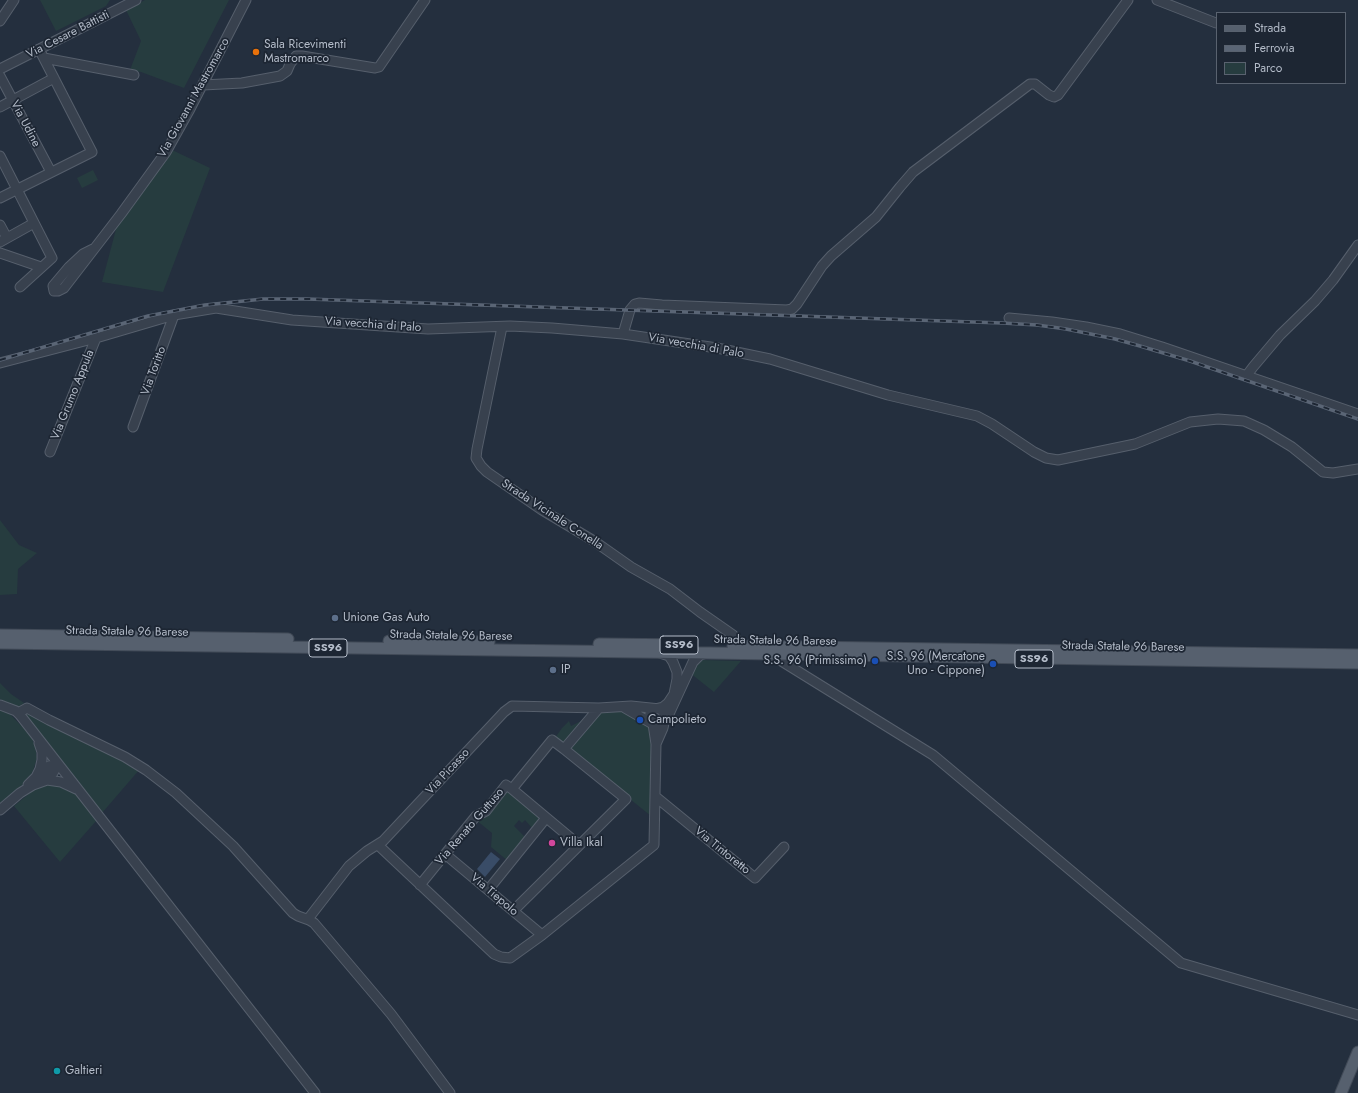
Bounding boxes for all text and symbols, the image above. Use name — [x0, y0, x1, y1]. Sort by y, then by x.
street label: Via Cesare Battisti — [24, 8, 112, 62]
legend — [1216, 12, 1346, 84]
text: Strada — [1254, 19, 1286, 37]
street label: Via Giovanni Mastromarco — [155, 36, 233, 160]
place label: Sala Ricevimenti Mastromarco — [264, 38, 346, 66]
text: Ferrovia — [1254, 39, 1294, 57]
marker: Sala Ricevimenti Mastromarco — [251, 47, 261, 57]
text: Parco — [1254, 59, 1282, 77]
street label: Via Udine — [7, 98, 43, 150]
street label: Via vecchia di Palo — [324, 314, 422, 336]
street label: Via vecchia di Palo — [647, 331, 745, 361]
street label: Via Toritto — [139, 345, 169, 397]
street label: Via Grumo Appula — [48, 348, 98, 442]
street label: Strada Vicinale Conella — [498, 477, 606, 553]
place label: Unione Gas Auto — [343, 611, 429, 625]
marker: Unione Gas Auto — [330, 613, 340, 623]
street label: Strada Statale 96 Barese — [65, 624, 189, 640]
street label: Strada Statale 96 Barese — [389, 628, 513, 644]
street label: Strada Statale 96 Barese — [713, 633, 837, 649]
road number: SS96 — [660, 636, 698, 654]
road number: SS96 — [309, 639, 347, 657]
street label: Strada Statale 96 Barese — [1061, 639, 1185, 655]
place label: S.S. 96 (Mercatone Uno - Cippone) — [887, 650, 985, 678]
road number: SS96 — [1015, 650, 1053, 668]
place label: S.S. 96 (Primissimo) — [763, 654, 867, 668]
marker: S.S. 96 (Primissimo) — [870, 656, 880, 666]
marker: S.S. 96 (Mercatone Uno - Cippone) — [988, 659, 998, 669]
place label: IP — [561, 663, 571, 677]
marker: IP — [548, 665, 558, 675]
place label: Campolieto — [648, 713, 706, 727]
marker: Campolieto — [635, 715, 645, 725]
street label: Via Picasso — [423, 746, 473, 798]
street label: Via Renato Guttuso — [433, 785, 507, 869]
street label: Via Tintoretto — [691, 824, 753, 878]
place label: Villa Ikal — [560, 836, 603, 850]
marker: Villa Ikal — [547, 838, 557, 848]
street label: Via Tiepolo — [467, 871, 521, 919]
place label: Galtieri — [65, 1064, 102, 1078]
marker: Galtieri — [52, 1066, 62, 1076]

